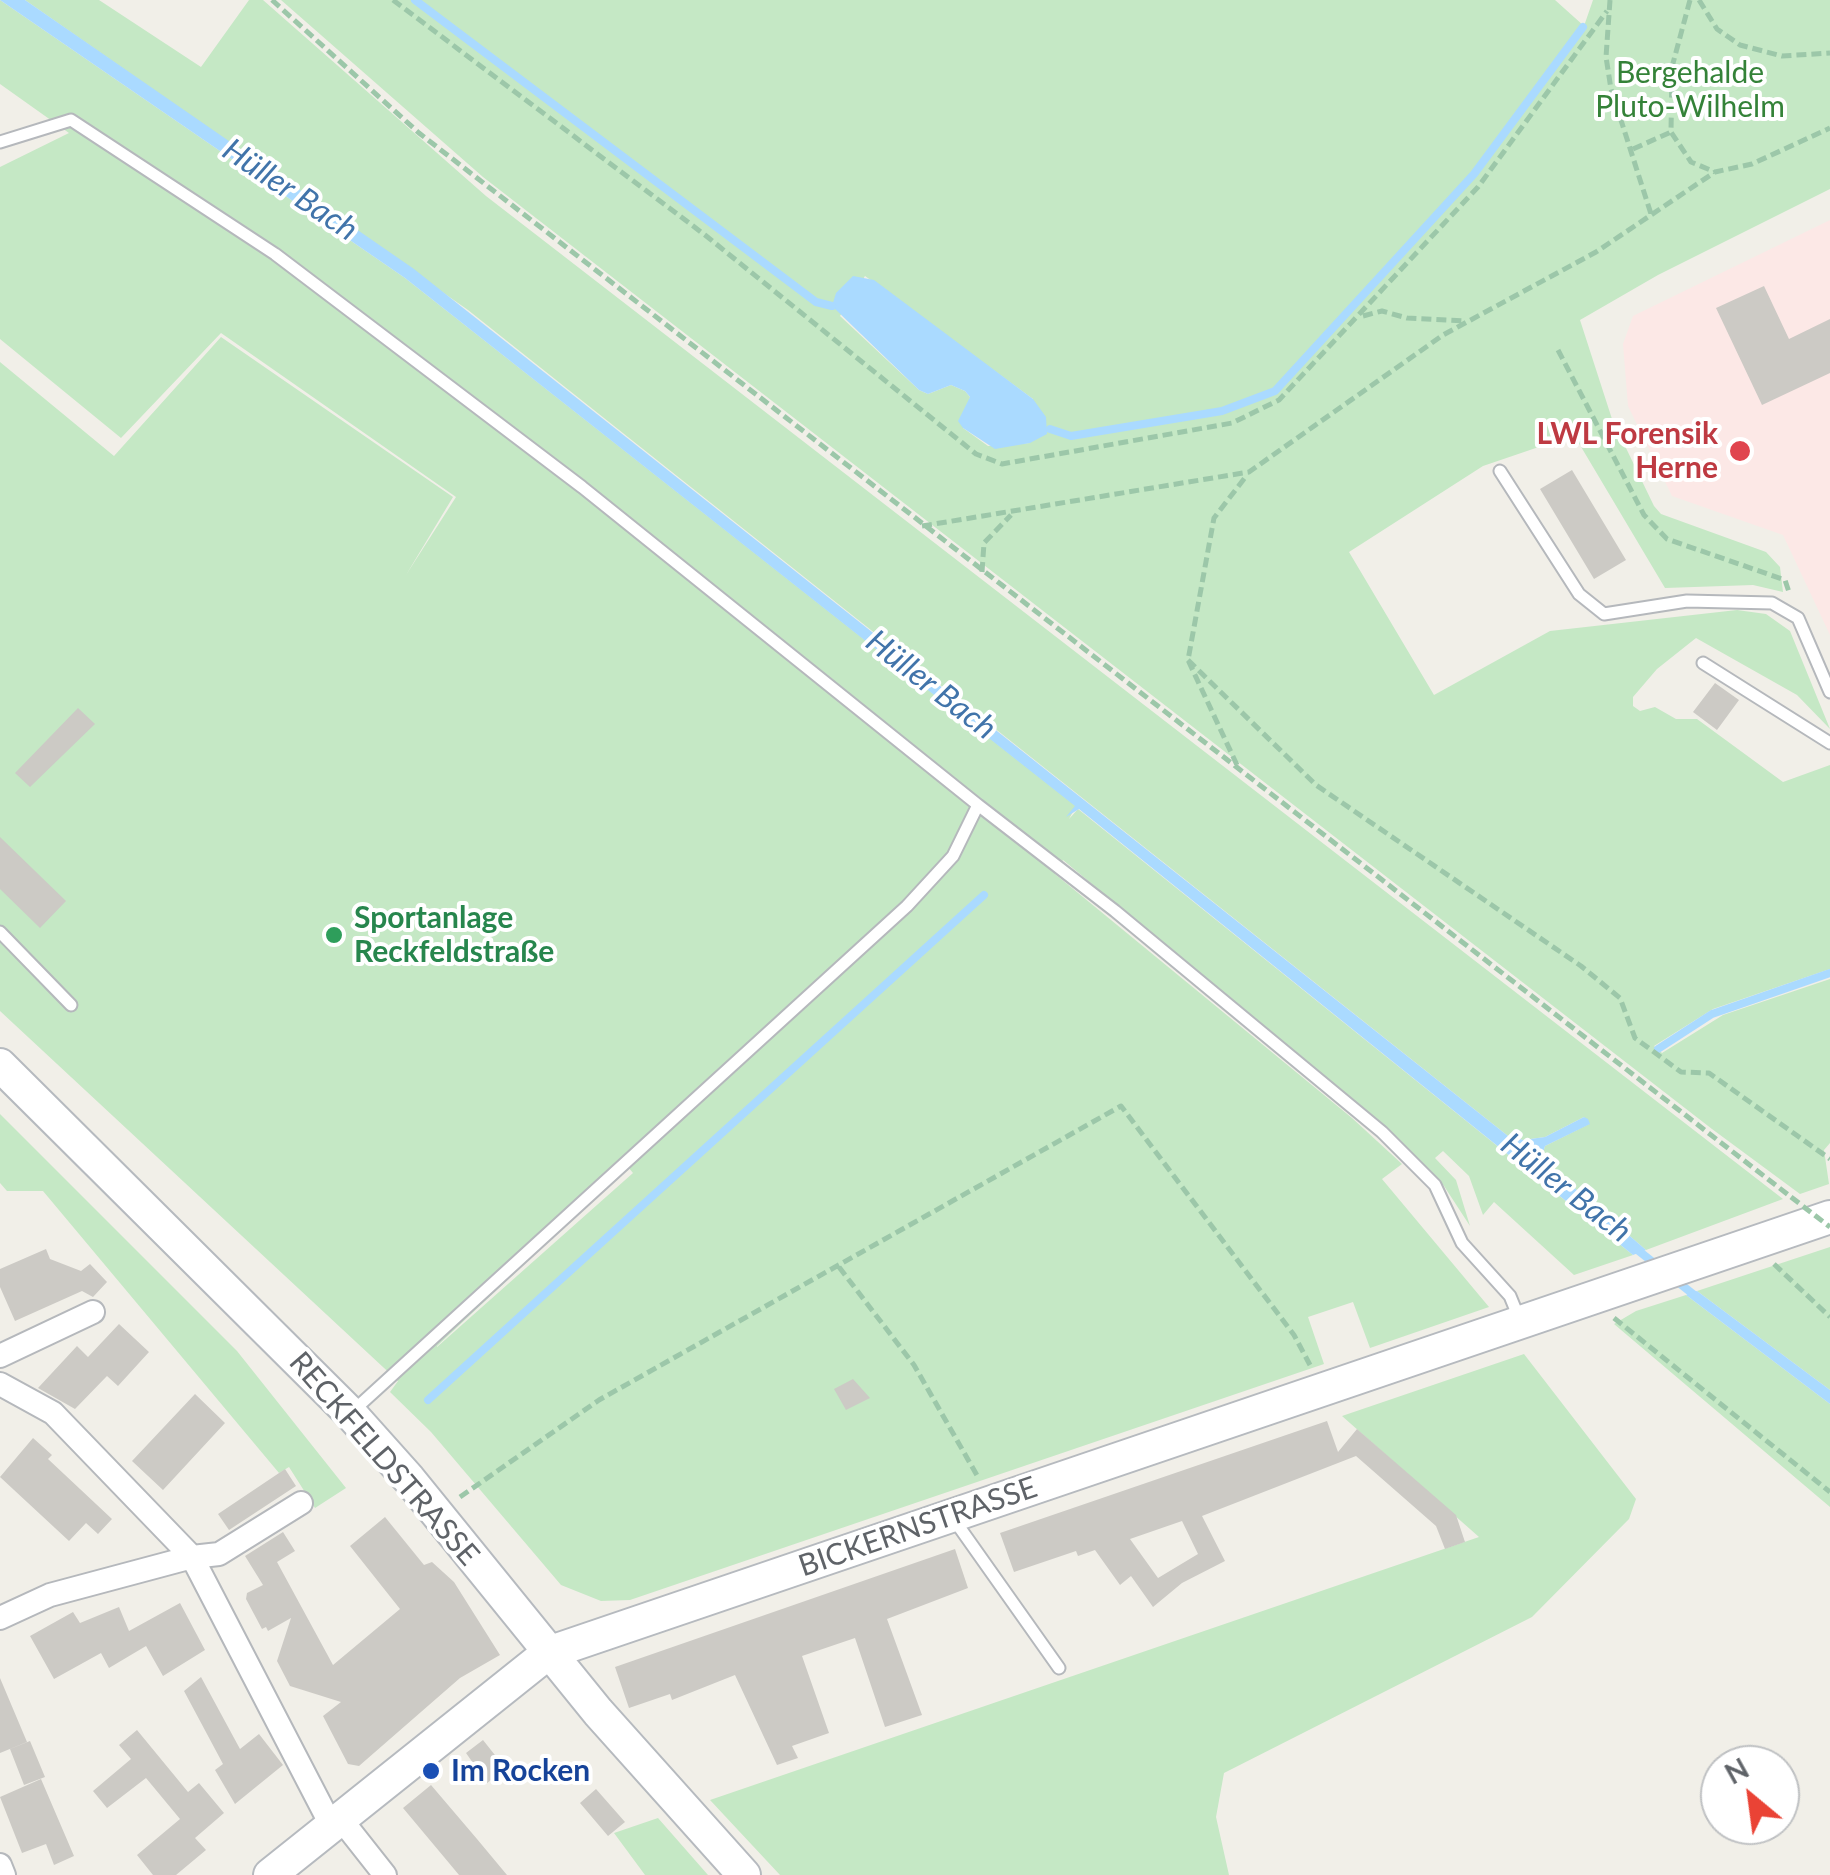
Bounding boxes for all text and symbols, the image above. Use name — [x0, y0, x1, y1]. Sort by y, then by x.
park label: Bergehalde Pluto-Wilhelm — [1595, 55, 1785, 126]
water label: Hüller Bach — [215, 131, 365, 249]
place label: LWL Forensik Herne — [1537, 416, 1718, 486]
marker: LWL Forensik Herne — [1727, 438, 1753, 464]
water label: Hüller Bach — [858, 622, 1004, 748]
place label: Sportanlage Reckfeldstraße — [354, 900, 554, 970]
marker: Sportanlage Reckfeldstraße — [323, 924, 345, 946]
water label: Hüller Bach — [1493, 1125, 1639, 1251]
street label: RECKFELDSTRASSE — [282, 1345, 486, 1573]
street label: BICKERNSTRASSE — [794, 1469, 1042, 1585]
north arrow — [1700, 1745, 1800, 1845]
text: N — [1719, 1750, 1754, 1791]
place label: Im Rocken — [451, 1753, 590, 1789]
marker: Im Rocken — [420, 1760, 442, 1782]

